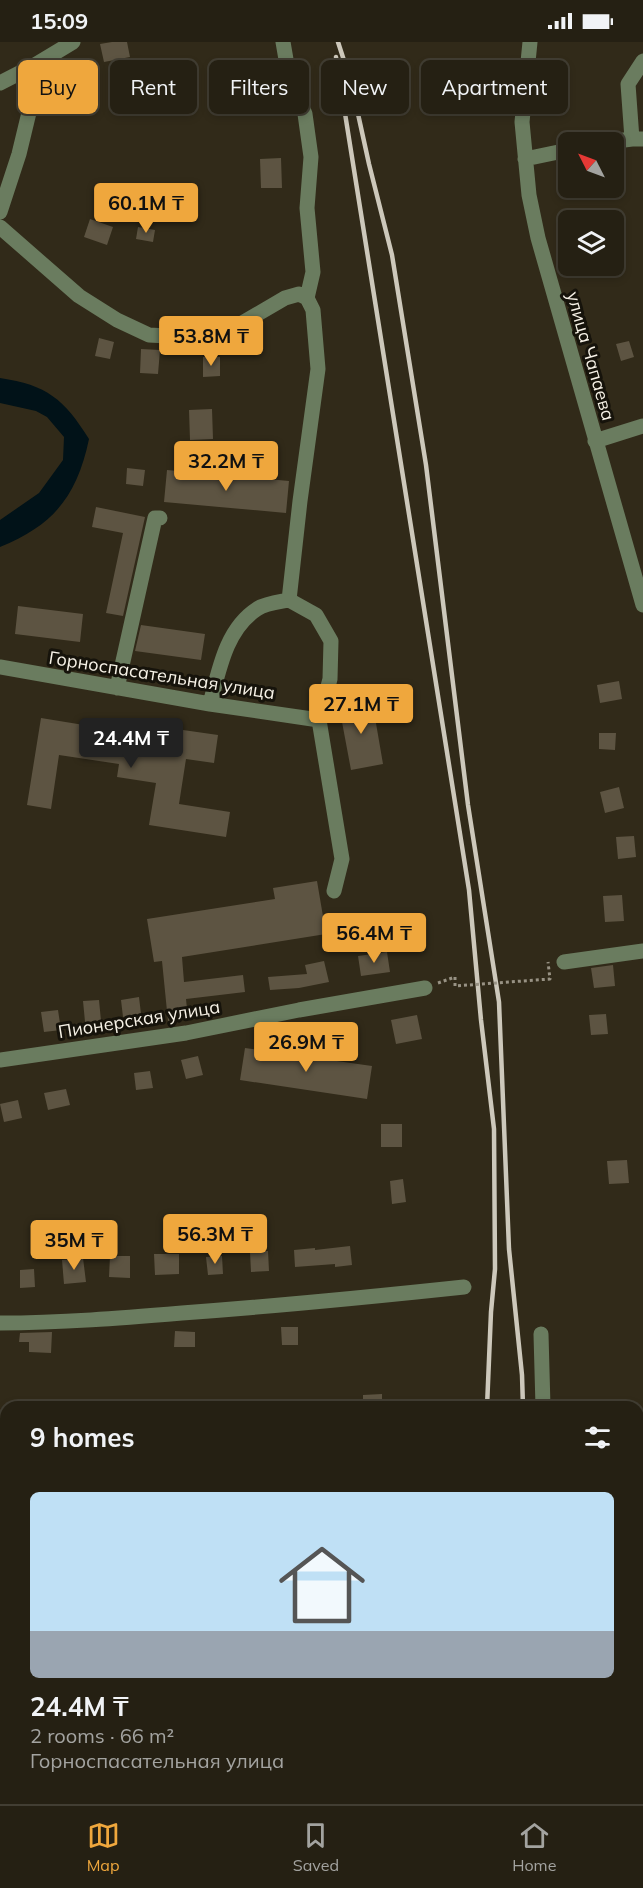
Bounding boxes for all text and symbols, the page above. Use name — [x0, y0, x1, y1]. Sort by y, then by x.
text: 15:09 — [30, 7, 88, 35]
chip: Buy — [18, 60, 98, 114]
chip: Rent — [110, 60, 197, 114]
chip: Filters — [209, 60, 309, 114]
chip: New — [321, 60, 409, 114]
chip: Apartment — [421, 60, 568, 114]
north arrow — [558, 132, 624, 198]
map controls — [558, 132, 624, 276]
pin: 60.1M ₸ — [91, 183, 201, 234]
text: 60.1M ₸ — [108, 190, 184, 215]
button: layers — [558, 210, 624, 276]
street label: улица Чапаева — [562, 289, 620, 423]
pin: 53.8M ₸ — [156, 316, 266, 367]
text: 53.8M ₸ — [173, 323, 249, 348]
pin: 32.2M ₸ — [171, 441, 281, 492]
text: 32.2M ₸ — [188, 448, 264, 473]
street label: Горноспасательная улица — [47, 646, 277, 704]
pin: 27.1M ₸ — [306, 684, 416, 735]
text: 27.1M ₸ — [323, 691, 399, 716]
pin: 24.4M ₸ — [76, 718, 186, 769]
text: 24.4M ₸ — [93, 725, 169, 750]
pin: 56.4M ₸ — [319, 913, 429, 964]
text: 56.4M ₸ — [336, 920, 412, 945]
street label: Пионерская улица — [56, 995, 222, 1043]
pin: 26.9M ₸ — [251, 1022, 361, 1073]
text: 26.9M ₸ — [268, 1029, 344, 1054]
pin: 56.3M ₸ — [160, 1214, 270, 1265]
pin: 35M ₸ — [32, 1220, 116, 1271]
text: 56.3M ₸ — [177, 1221, 253, 1246]
text: 35M ₸ — [45, 1227, 103, 1252]
text: 9 homes — [30, 1421, 134, 1454]
icon: filters — [581, 1421, 614, 1454]
icon: home — [268, 1531, 376, 1639]
text: 24.4M ₸ — [30, 1690, 129, 1723]
text: 2 rooms · 66 m² — [30, 1723, 174, 1748]
text: Горноспасательная улица — [30, 1748, 284, 1773]
tab: Map — [87, 1819, 120, 1875]
tab: Saved — [293, 1819, 339, 1875]
tab: Home — [512, 1819, 556, 1875]

